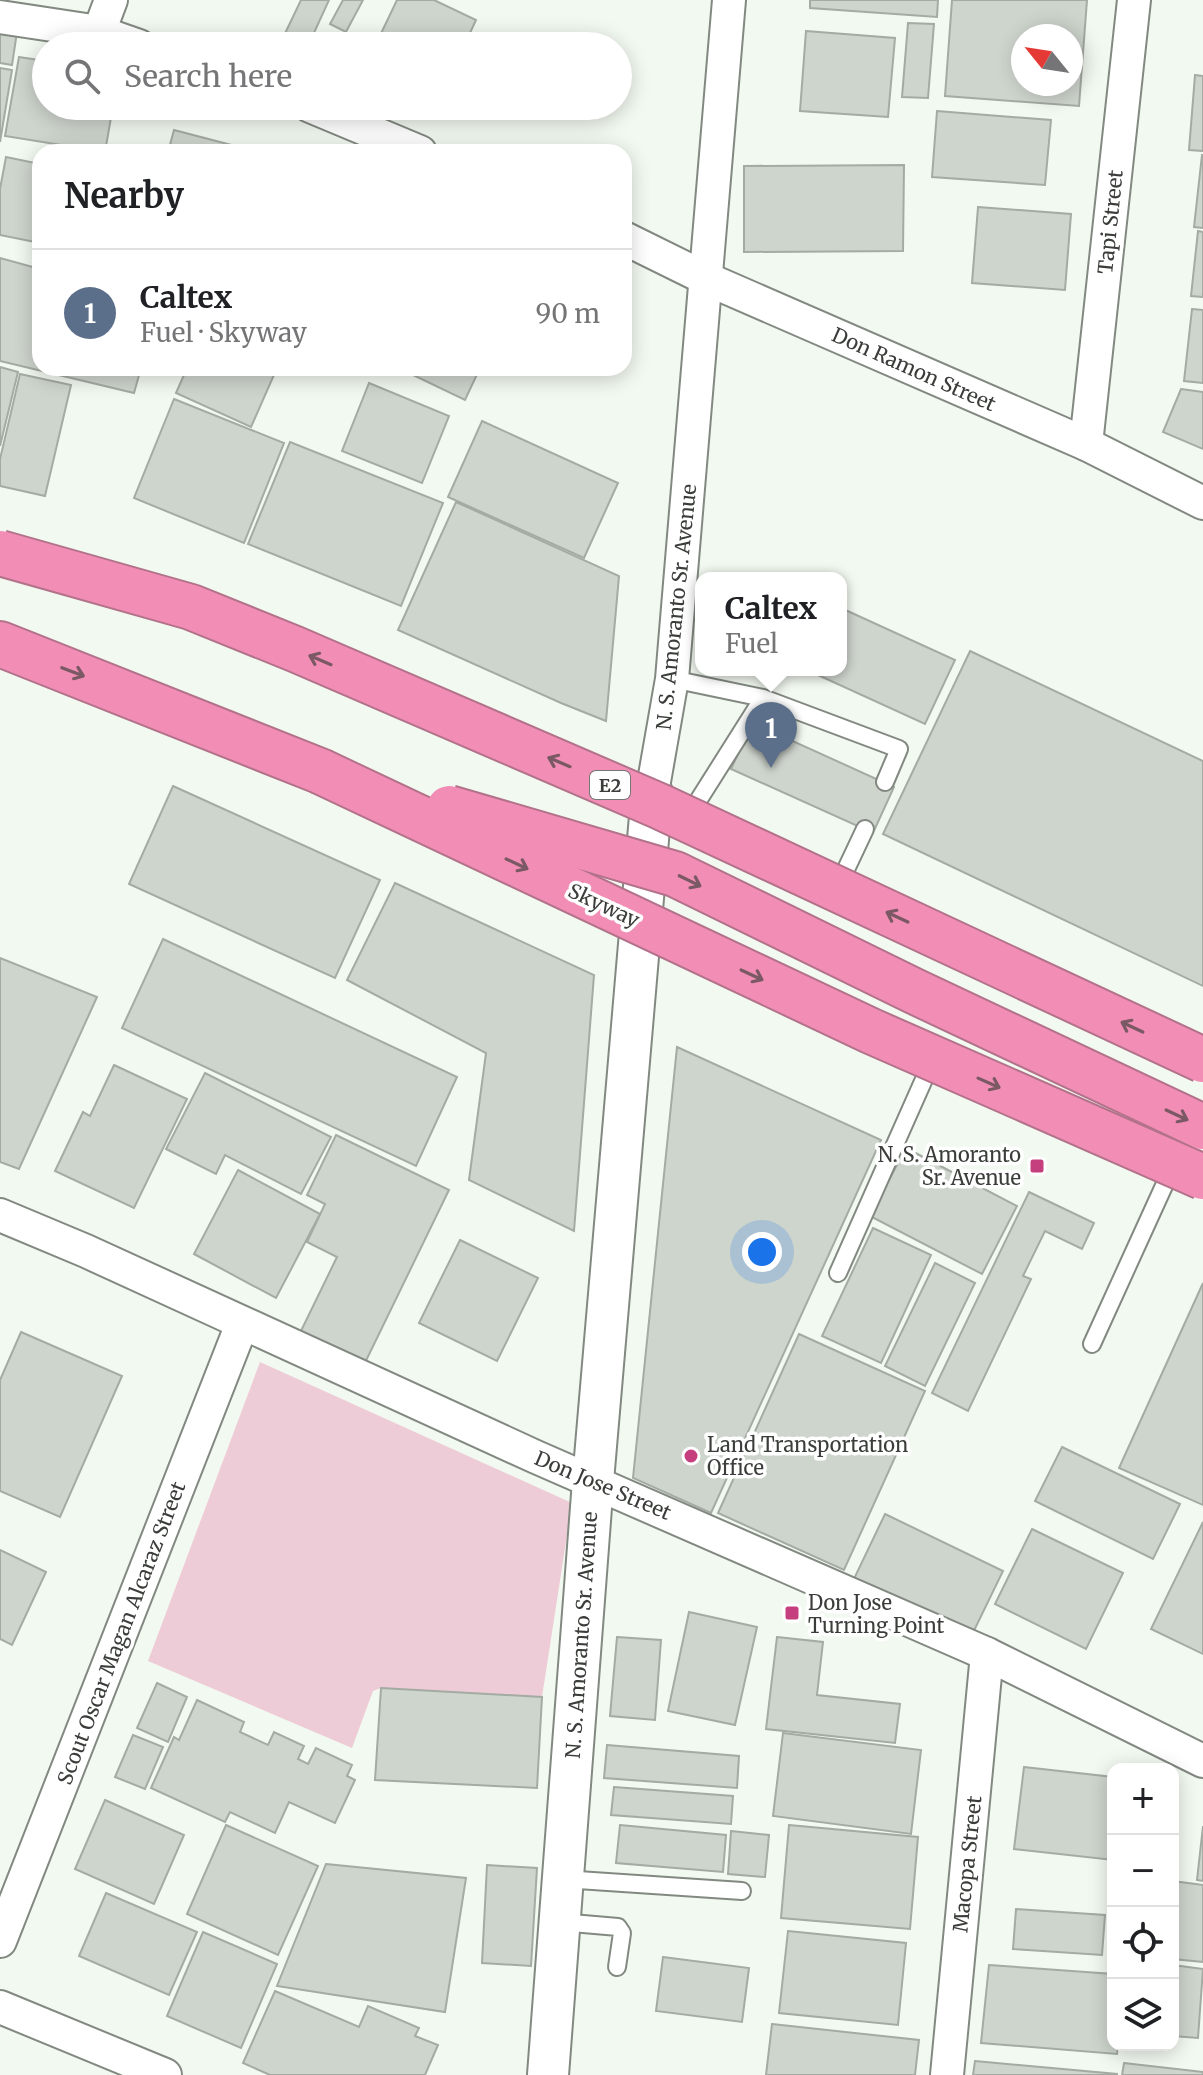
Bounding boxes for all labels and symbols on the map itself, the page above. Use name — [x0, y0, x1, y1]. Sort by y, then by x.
north arrow — [1011, 24, 1083, 96]
street label: Tapi Street — [1092, 168, 1128, 275]
street label: Don Ramon Street — [828, 322, 1000, 416]
street label: N. S. Amoranto Sr. Avenue — [651, 483, 701, 731]
one-way arrow — [308, 651, 333, 666]
one-way arrow — [60, 666, 85, 680]
pin: 1 — [745, 702, 797, 768]
one-way arrow — [547, 754, 571, 769]
road number: E2 — [590, 771, 630, 799]
one-way arrow — [505, 857, 529, 872]
one-way arrow — [678, 874, 702, 889]
street label: Skyway — [564, 878, 644, 932]
one-way arrow — [885, 909, 909, 924]
one-way arrow — [740, 968, 764, 983]
one-way arrow — [1121, 1019, 1145, 1034]
one-way arrow — [977, 1076, 1001, 1091]
one-way arrow — [1165, 1108, 1189, 1123]
place label: N. S. Amoranto Sr. Avenue — [878, 1142, 1021, 1190]
marker: N. S. Amoranto Sr. Avenue — [1028, 1157, 1046, 1175]
your location — [742, 1232, 782, 1272]
place label: Land Transportation Office — [707, 1432, 908, 1480]
street label: Don Jose Street — [531, 1445, 675, 1525]
marker: Land Transportation Office — [682, 1447, 700, 1465]
street label: Scout Oscar Magan Alcaraz Street — [52, 1478, 191, 1788]
street label: N. S. Amoranto Sr. Avenue — [560, 1511, 602, 1759]
place label: Don Jose Turning Point — [808, 1590, 944, 1638]
marker: Don Jose Turning Point — [783, 1604, 801, 1622]
street label: Macopa Street — [947, 1794, 987, 1934]

